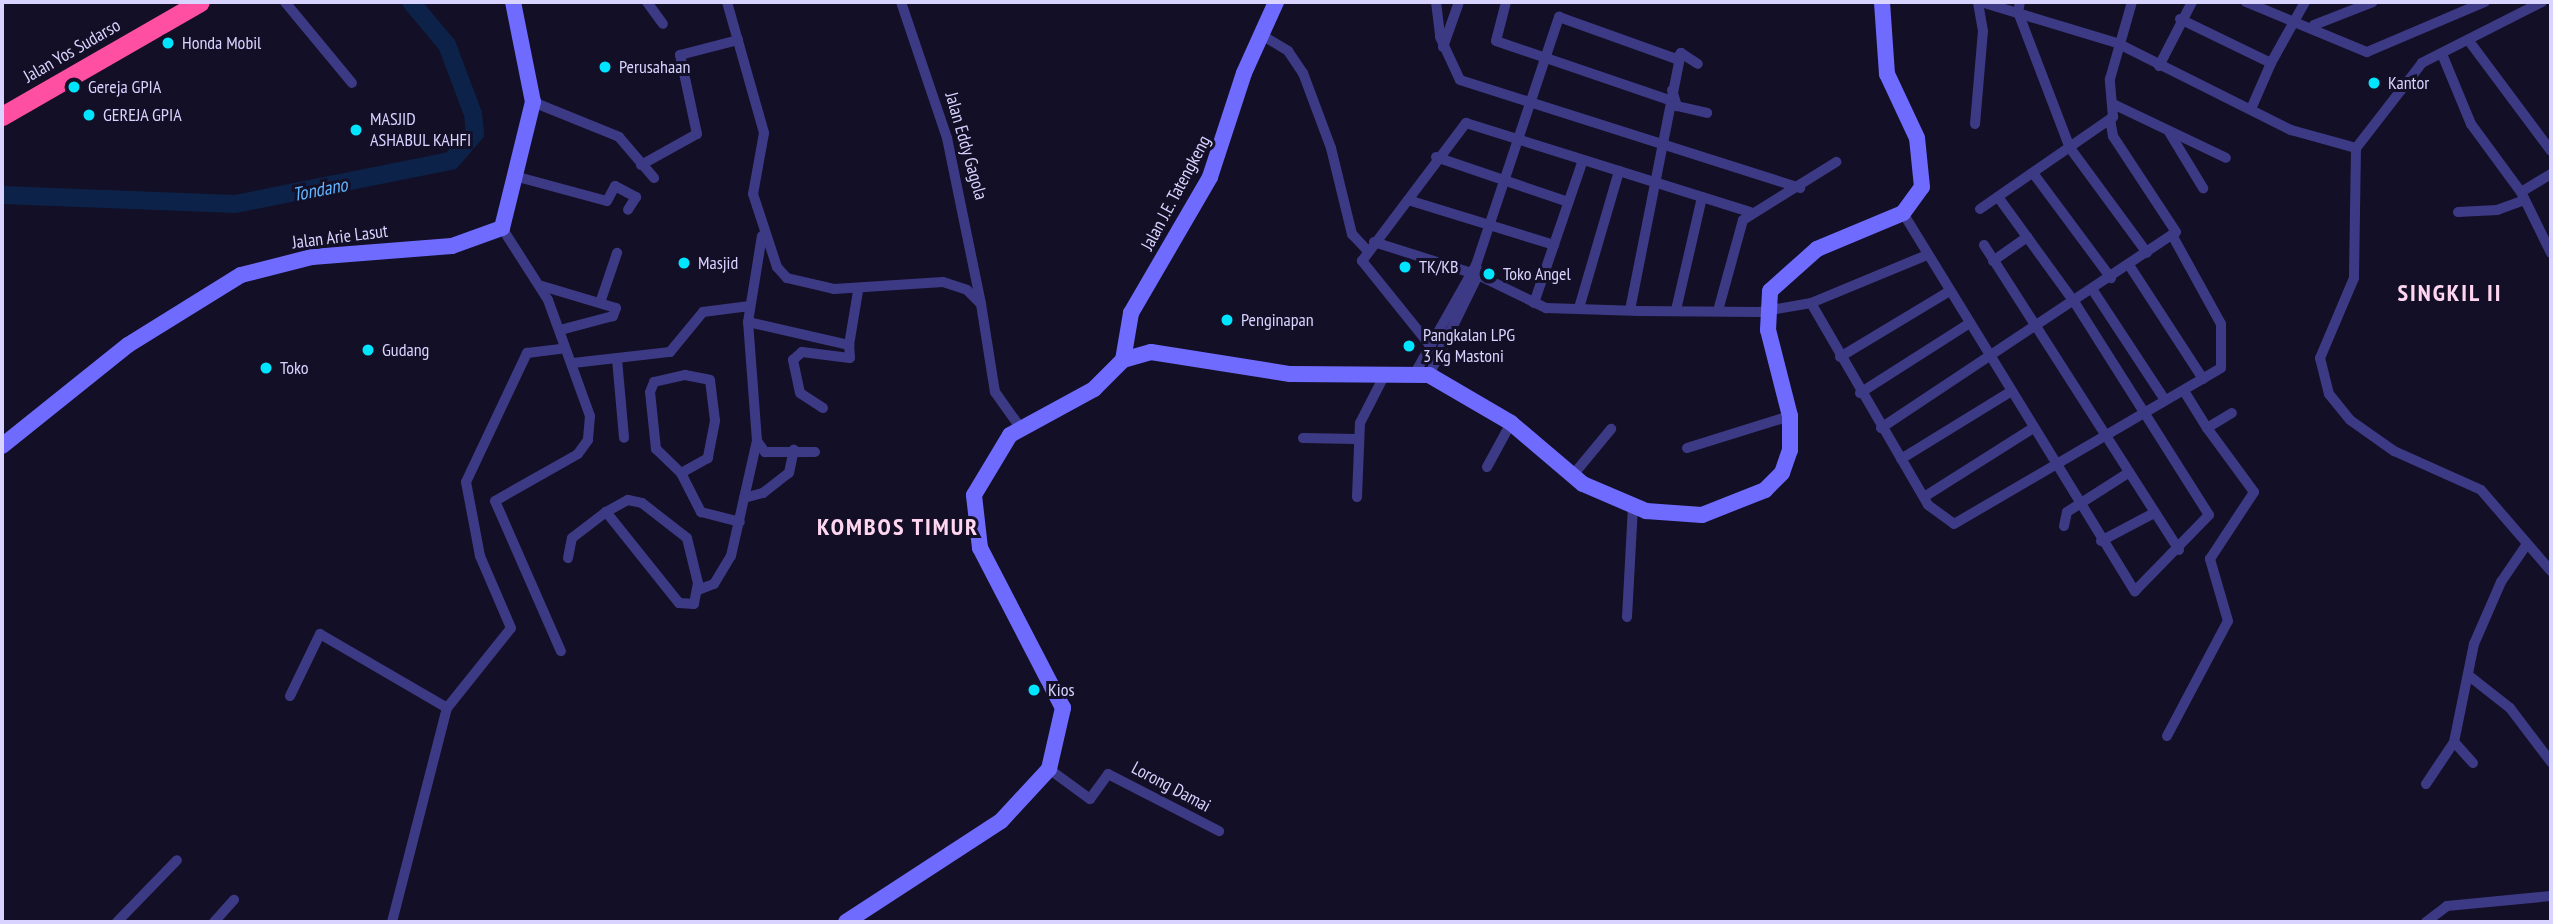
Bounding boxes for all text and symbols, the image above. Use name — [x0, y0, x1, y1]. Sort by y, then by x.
street label: Jalan Yos Sudarso — [20, 15, 124, 87]
place label: Honda Mobil — [182, 32, 261, 54]
marker: Honda Mobil — [160, 35, 176, 51]
place label: Perusahaan — [619, 56, 690, 78]
marker: Perusahaan — [597, 59, 613, 75]
place label: Kantor — [2388, 72, 2429, 94]
marker: Kantor — [2366, 75, 2382, 91]
place label: Gereja GPIA — [88, 76, 161, 98]
marker: Gereja GPIA — [66, 79, 82, 95]
street label: Jalan Eddy Gagola — [940, 89, 992, 203]
place label: GEREJA GPIA — [103, 104, 182, 126]
marker: GEREJA GPIA — [81, 107, 97, 123]
place label: MASJID ASHABUL KAHFI — [370, 109, 472, 152]
marker: MASJID ASHABUL KAHFI — [348, 122, 364, 138]
street label: Jalan J.E. Tatengkeng — [1136, 131, 1216, 255]
water label: Tondano — [291, 174, 349, 206]
street label: Jalan Arie Lasut — [291, 220, 389, 254]
place label: Masjid — [698, 252, 738, 274]
marker: Masjid — [676, 255, 692, 271]
place label: TK/KB — [1419, 256, 1459, 278]
marker: TK/KB — [1397, 259, 1413, 275]
place label: Toko Angel — [1503, 263, 1571, 285]
marker: Toko Angel — [1481, 266, 1497, 282]
district label: SINGKIL II — [2398, 279, 2502, 307]
place label: Penginapan — [1241, 309, 1314, 331]
marker: Penginapan — [1219, 312, 1235, 328]
place label: Pangkalan LPG 3 Kg Mastoni — [1423, 325, 1515, 368]
marker: Pangkalan LPG 3 Kg Mastoni — [1401, 338, 1417, 354]
place label: Gudang — [382, 339, 429, 361]
marker: Gudang — [360, 342, 376, 358]
place label: Toko — [280, 357, 309, 379]
marker: Toko — [258, 360, 274, 376]
district label: KOMBOS TIMUR — [818, 513, 978, 541]
place label: Kios — [1048, 679, 1075, 701]
marker: Kios — [1026, 682, 1042, 698]
street label: Lorong Damai — [1128, 757, 1214, 817]

